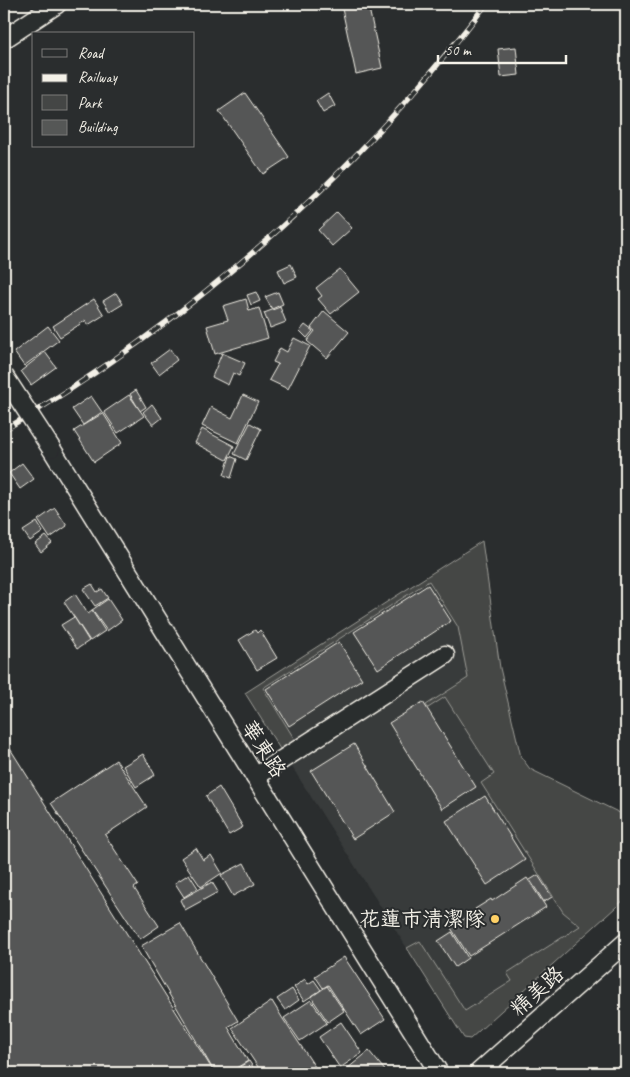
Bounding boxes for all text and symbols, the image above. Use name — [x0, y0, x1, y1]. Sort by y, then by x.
legend — [32, 32, 195, 148]
scale bar — [438, 32, 565, 64]
text: 50 m — [445, 41, 472, 60]
text: Road — [78, 44, 105, 63]
text: Railway — [78, 68, 119, 87]
text: Park — [78, 94, 103, 113]
text: Building — [78, 118, 118, 137]
street label: 華東路 — [236, 715, 292, 783]
place label: 花蓮市清潔隊 — [359, 906, 485, 932]
marker: 花蓮市清潔隊 — [489, 913, 501, 925]
street label: 精美路 — [505, 960, 569, 1022]

